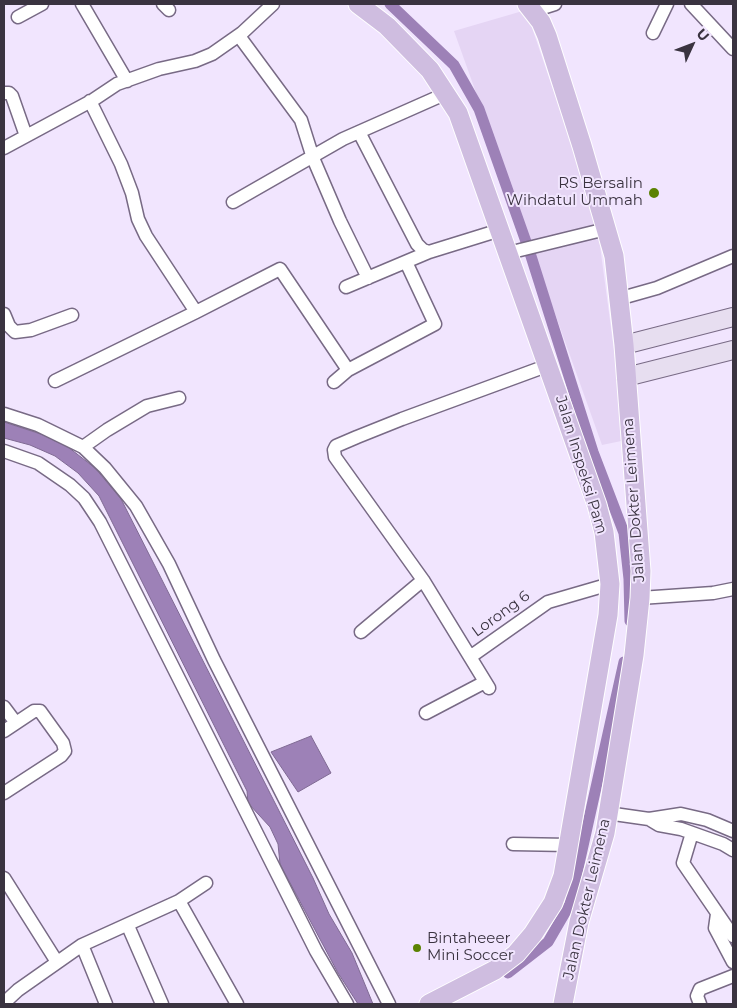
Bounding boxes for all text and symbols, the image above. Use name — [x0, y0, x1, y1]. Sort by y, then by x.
north arrow — [667, 20, 717, 70]
text: U — [693, 25, 713, 45]
place label: RS Bersalin Wihdatul Ummah — [507, 175, 643, 210]
marker: RS Bersalin Wihdatul Ummah — [647, 186, 661, 200]
street label: Jalan Inspeksi Pam — [551, 394, 611, 536]
street label: Jalan Dokter Leimena — [619, 417, 649, 583]
street label: Lorong 6 — [469, 587, 533, 641]
street label: Jalan Dokter Leimena — [560, 817, 614, 981]
place label: Bintaheeer Mini Soccer — [427, 930, 514, 965]
marker: Bintaheeer Mini Soccer — [411, 942, 423, 954]

